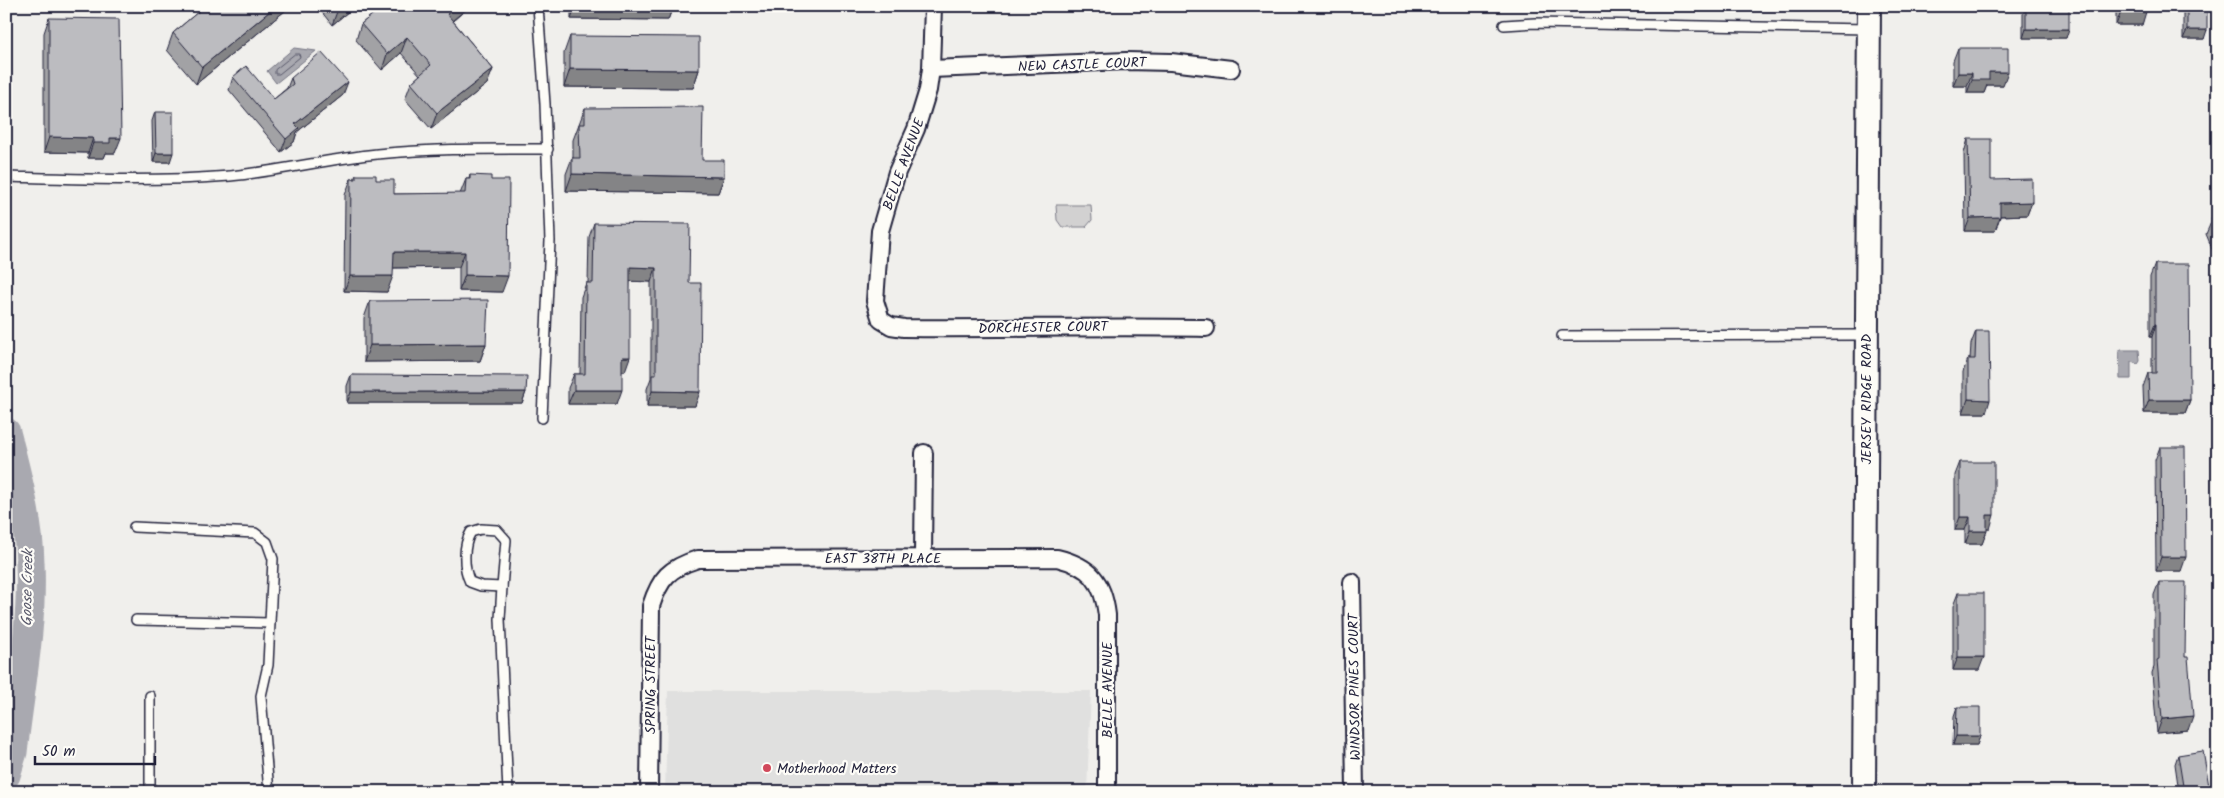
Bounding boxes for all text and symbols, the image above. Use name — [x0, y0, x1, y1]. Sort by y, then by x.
street label: NEW CASTLE COURT — [1017, 52, 1148, 78]
street label: BELLE AVENUE — [877, 115, 931, 213]
street label: DORCHESTER COURT — [978, 316, 1110, 340]
street label: JERSEY RIDGE ROAD — [1856, 334, 1878, 464]
water label: Goose Creek — [15, 548, 41, 626]
street label: EAST 38TH PLACE — [825, 548, 942, 570]
street label: WINDSOR PINES COURT — [1343, 612, 1367, 761]
street label: SPRING STREET — [640, 634, 662, 734]
street label: BELLE AVENUE — [1097, 641, 1119, 738]
scale bar — [35, 733, 155, 765]
text: 50 m — [42, 740, 76, 764]
place label: Motherhood Matters — [777, 758, 896, 780]
marker: Motherhood Matters — [761, 762, 773, 774]

